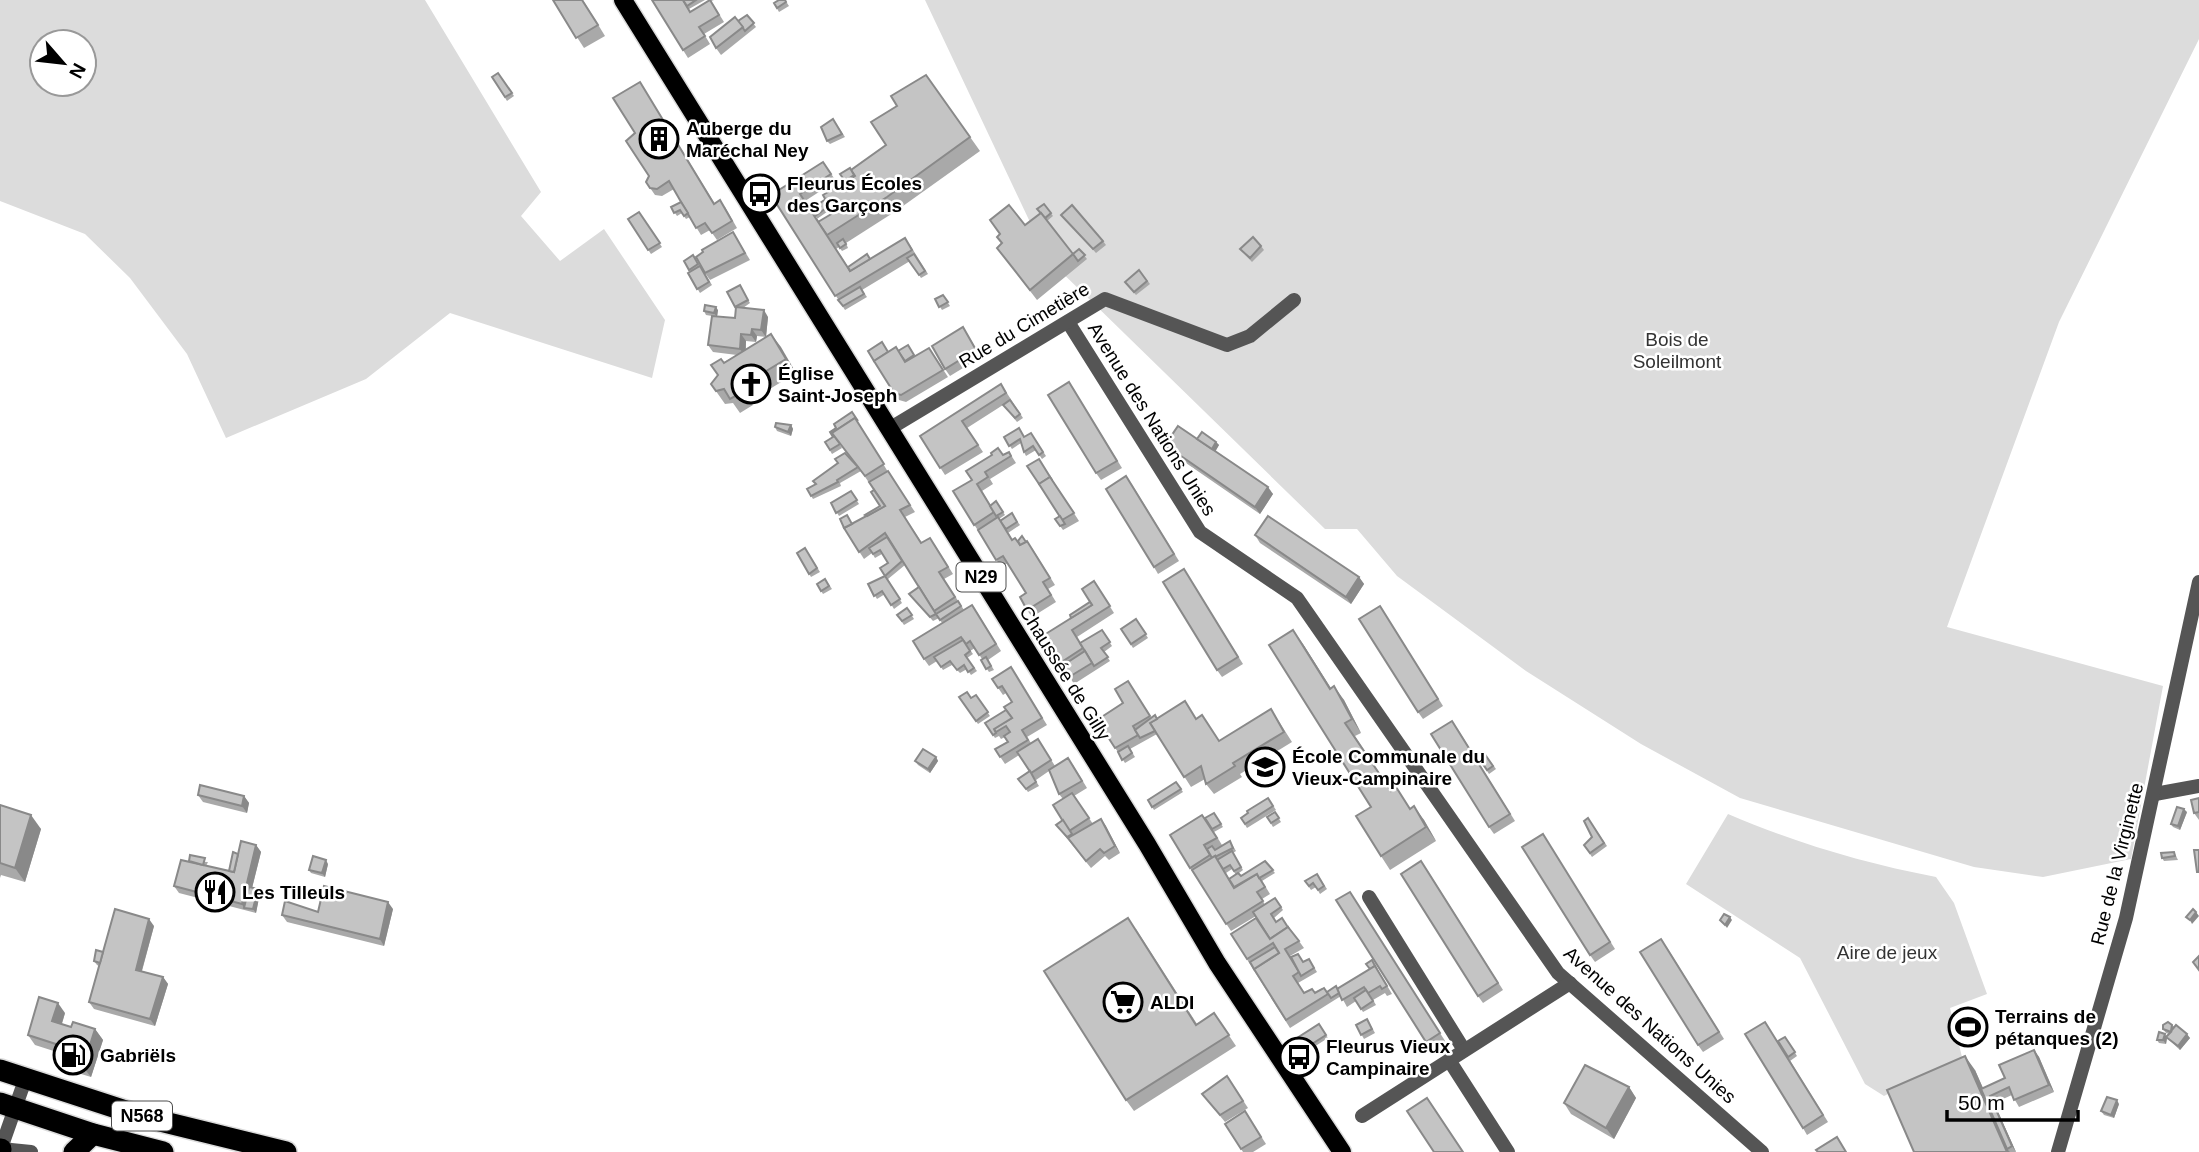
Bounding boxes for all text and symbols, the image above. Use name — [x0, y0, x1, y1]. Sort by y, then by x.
north arrow — [28, 28, 98, 98]
text: N — [65, 60, 90, 82]
building icon: Auberge du Maréchal Ney — [638, 118, 680, 160]
place label: Auberge du Maréchal Ney — [686, 118, 809, 161]
bus stop icon: Fleurus Écoles des Garçons — [739, 173, 781, 215]
place label: Fleurus Écoles des Garçons — [787, 173, 922, 216]
street label: Rue du Cimetière — [955, 278, 1093, 372]
street label: Avenue des Nations Unies — [1084, 319, 1220, 519]
park label: Bois de Soleilmont — [1633, 329, 1722, 372]
church icon: Église Saint-Joseph — [730, 363, 772, 405]
place label: Église Saint-Joseph — [778, 363, 897, 406]
road number: N29 — [956, 562, 1006, 592]
street label: Chaussée de Gilly — [1015, 602, 1115, 744]
school or university icon: École Communale du Vieux-Campinaire — [1244, 746, 1286, 788]
place label: École Communale du Vieux-Campinaire — [1292, 746, 1485, 789]
street label: Rue de la Virginette — [2087, 781, 2147, 947]
restaurant icon: Les Tilleuls — [194, 871, 236, 913]
place label: Les Tilleuls — [242, 882, 345, 903]
street label: Avenue des Nations Unies — [1560, 942, 1740, 1108]
park label: Aire de jeux — [1837, 942, 1938, 963]
supermarket icon: ALDI — [1102, 981, 1144, 1023]
place label: ALDI — [1150, 992, 1194, 1013]
sports icon: Terrains de pétanques (2) — [1947, 1006, 1989, 1048]
place label: Terrains de pétanques (2) — [1995, 1006, 2119, 1049]
fuel station icon: Gabriëls — [52, 1034, 94, 1076]
bus stop icon: Fleurus Vieux Campinaire — [1278, 1036, 1320, 1078]
place label: Fleurus Vieux Campinaire — [1326, 1036, 1451, 1079]
place label: Gabriëls — [100, 1045, 176, 1066]
scale bar — [1947, 1078, 2078, 1122]
text: 50 m — [1958, 1091, 2005, 1114]
road number: N568 — [112, 1101, 172, 1130]

